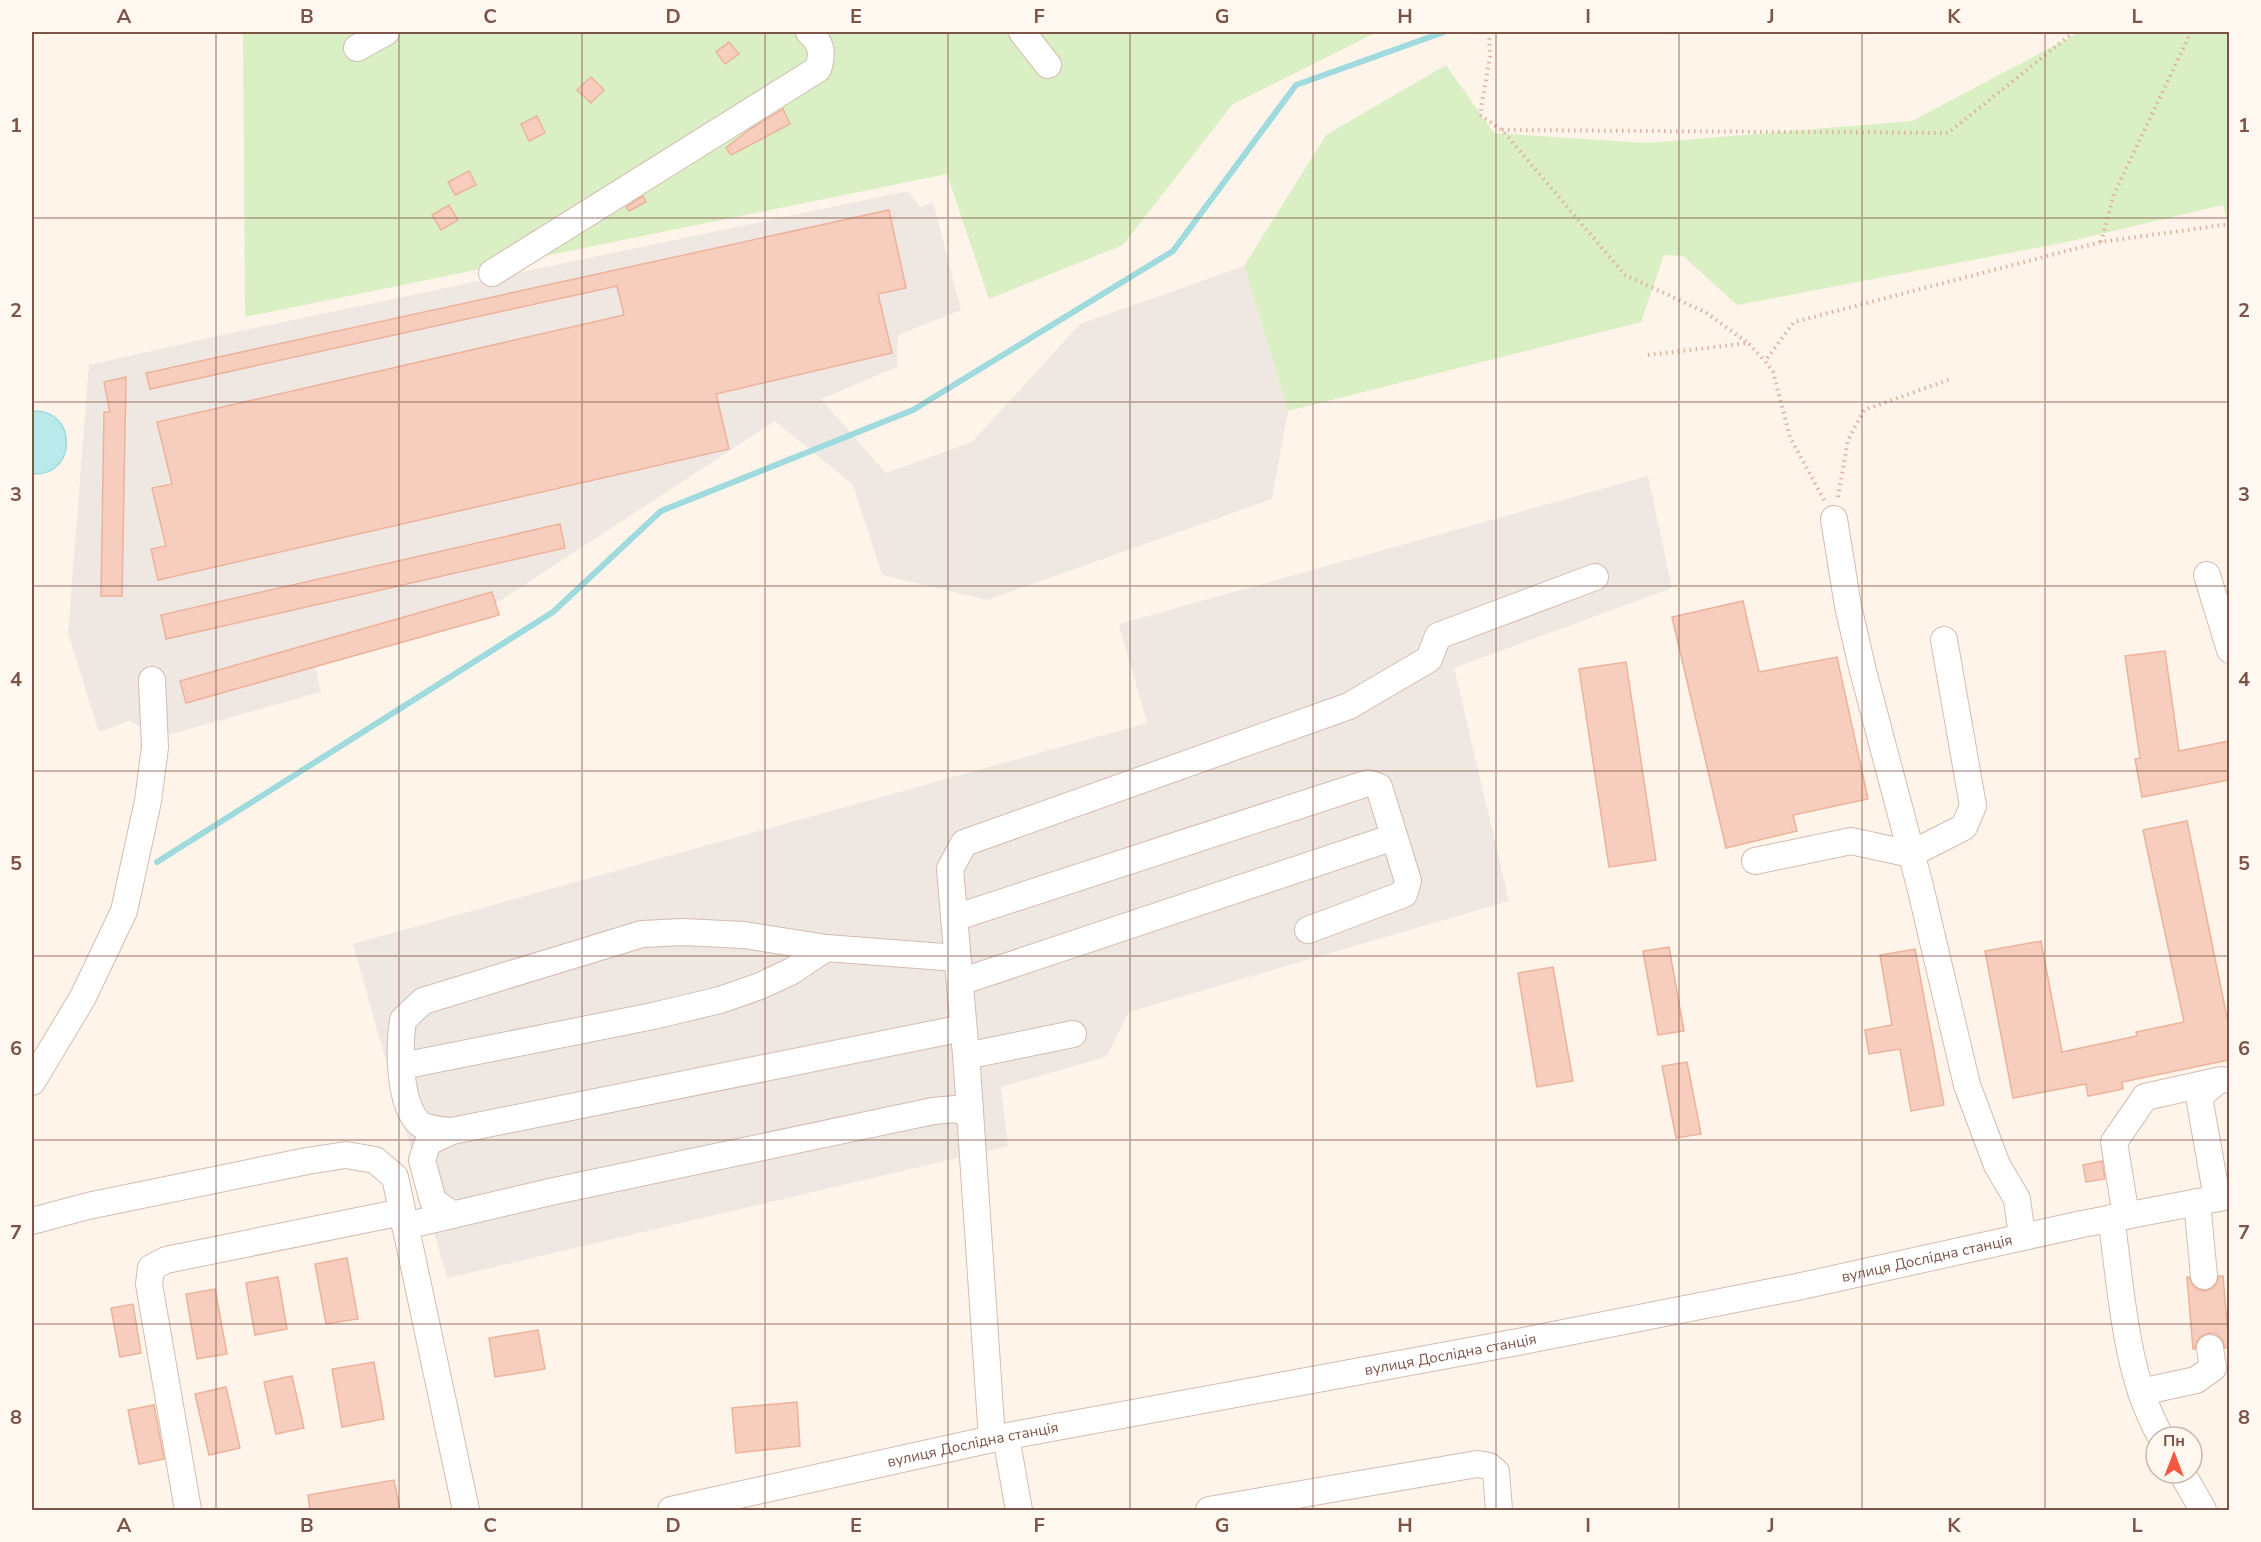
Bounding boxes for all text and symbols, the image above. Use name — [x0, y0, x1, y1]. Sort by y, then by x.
text: A — [117, 3, 132, 30]
text: B — [300, 3, 314, 30]
text: C — [483, 3, 497, 30]
text: D — [665, 3, 681, 30]
text: E — [850, 3, 862, 30]
text: F — [1033, 3, 1045, 30]
text: G — [1215, 3, 1229, 30]
text: H — [1397, 3, 1413, 30]
text: I — [1585, 3, 1591, 30]
text: J — [1766, 3, 1775, 30]
text: K — [1947, 3, 1961, 30]
text: L — [2131, 3, 2143, 30]
text: 1 — [10, 112, 22, 139]
text: 1 — [2238, 112, 2250, 139]
text: 2 — [10, 297, 22, 324]
text: 2 — [2238, 297, 2250, 324]
text: 3 — [10, 481, 22, 508]
text: 3 — [2238, 481, 2250, 508]
text: 4 — [10, 666, 22, 693]
text: 4 — [2238, 666, 2250, 693]
text: 5 — [10, 850, 22, 877]
text: 5 — [2238, 850, 2250, 877]
text: 6 — [10, 1035, 22, 1062]
text: 6 — [2238, 1035, 2250, 1062]
text: 7 — [10, 1219, 22, 1246]
text: 7 — [2238, 1219, 2250, 1246]
street label: вулиця Дослідна станція — [1839, 1230, 2014, 1287]
street label: вулиця Дослідна станція — [1363, 1329, 1538, 1380]
text: 8 — [10, 1404, 22, 1431]
text: 8 — [2238, 1404, 2250, 1431]
street label: вулиця Дослідна станція — [885, 1417, 1060, 1472]
north arrow — [2144, 1425, 2204, 1485]
text: Пн — [2163, 1430, 2185, 1452]
text: A — [117, 1512, 132, 1539]
text: B — [300, 1512, 314, 1539]
text: C — [483, 1512, 497, 1539]
text: D — [665, 1512, 681, 1539]
text: E — [850, 1512, 862, 1539]
text: F — [1033, 1512, 1045, 1539]
text: G — [1215, 1512, 1229, 1539]
text: H — [1397, 1512, 1413, 1539]
text: I — [1585, 1512, 1591, 1539]
text: J — [1766, 1512, 1775, 1539]
text: K — [1947, 1512, 1961, 1539]
text: L — [2131, 1512, 2143, 1539]

